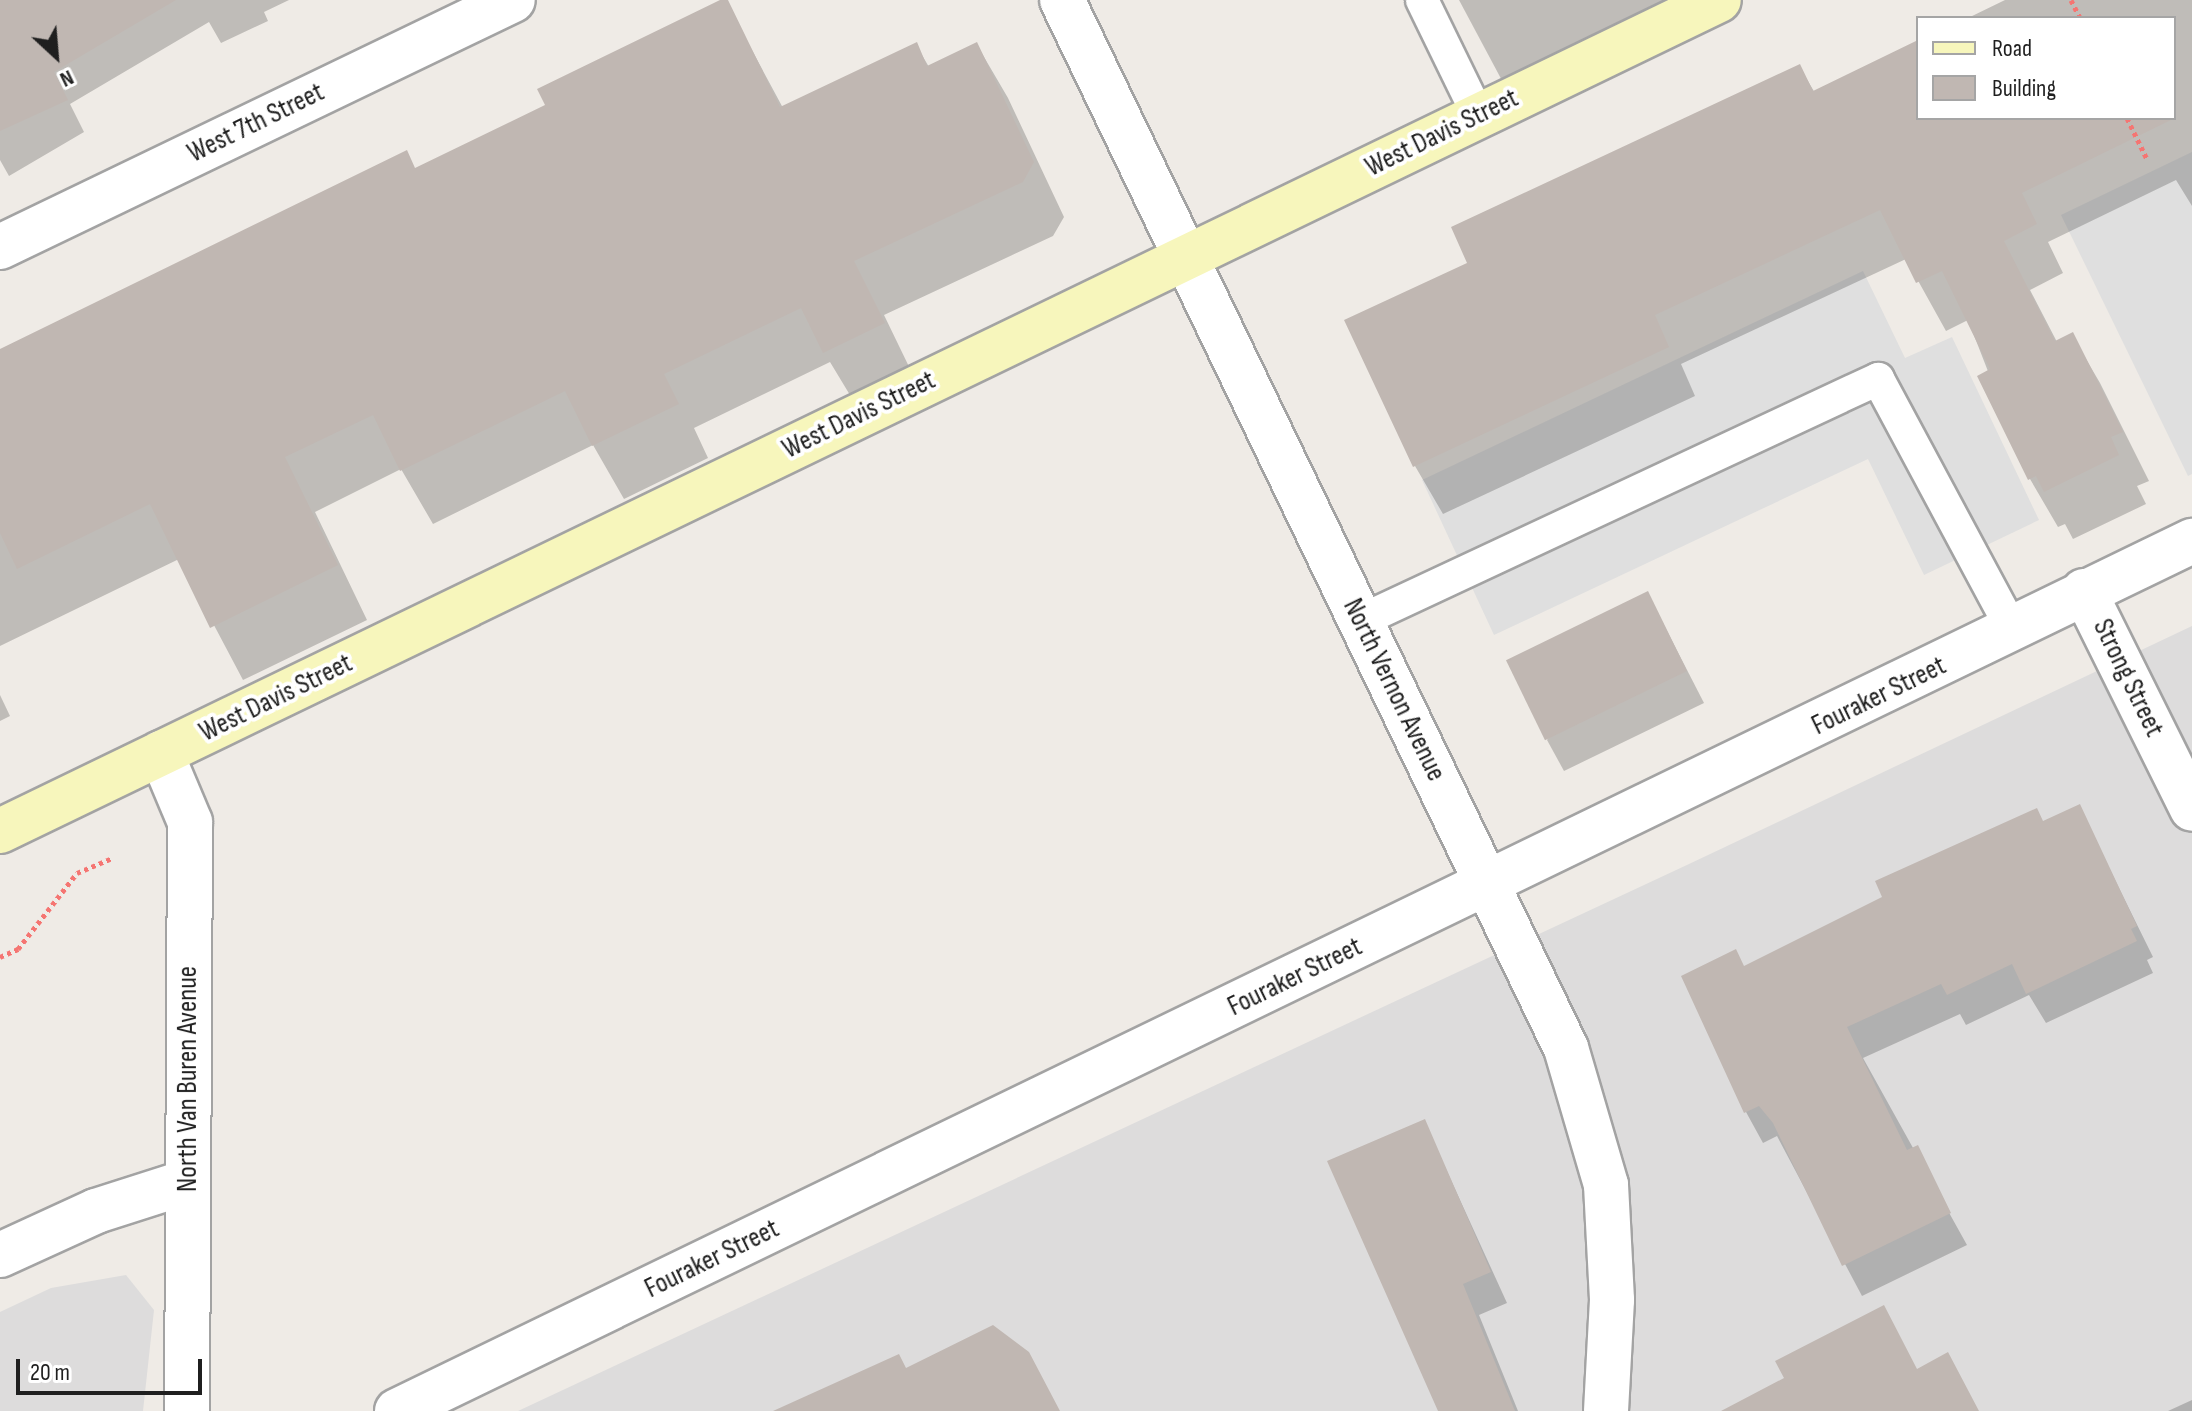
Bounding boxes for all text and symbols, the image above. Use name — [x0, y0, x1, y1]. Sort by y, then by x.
north arrow — [16, 16, 96, 96]
legend — [1916, 16, 2176, 120]
text: Road — [1992, 34, 2032, 63]
text: N — [56, 63, 78, 93]
text: Building — [1992, 74, 2056, 103]
street label: West 7th Street — [182, 76, 330, 170]
street label: West Davis Street — [1360, 82, 1524, 184]
street label: West Davis Street — [777, 364, 941, 466]
street label: North Vernon Avenue — [1335, 593, 1453, 787]
street label: Strong Street — [2085, 614, 2171, 742]
street label: West Davis Street — [194, 647, 358, 749]
street label: Fouraker Street — [1806, 649, 1952, 743]
street label: Fouraker Street — [1222, 930, 1368, 1024]
street label: North Van Buren Avenue — [171, 966, 205, 1192]
street label: Fouraker Street — [639, 1212, 785, 1306]
scale bar — [20, 1343, 206, 1393]
text: 20 m — [30, 1358, 70, 1387]

